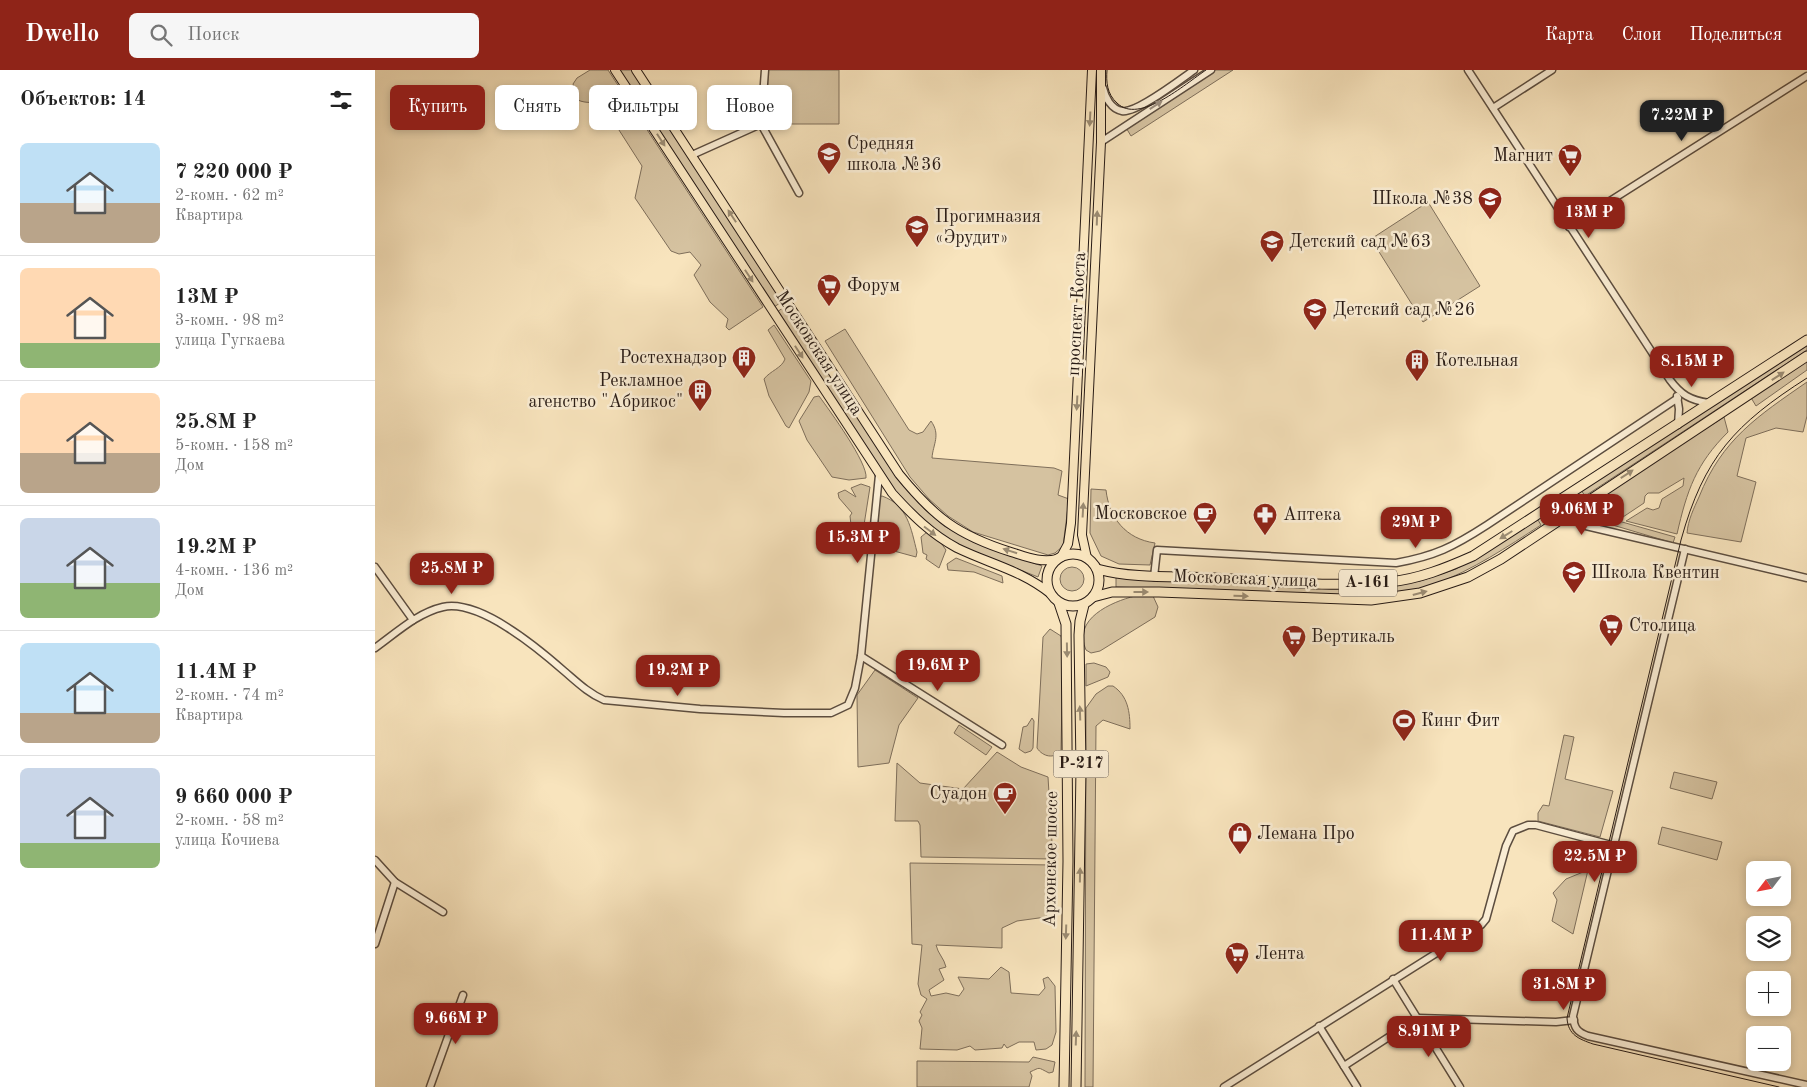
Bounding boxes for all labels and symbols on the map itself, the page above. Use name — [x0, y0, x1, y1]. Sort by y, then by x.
pin: 7.22M ₽ — [1636, 100, 1728, 142]
one-way arrow — [1149, 101, 1163, 110]
one-way arrow — [1085, 111, 1093, 127]
one-way arrow — [656, 133, 666, 147]
place label: Средняя школа №36 — [847, 135, 942, 174]
school or university icon: Средняя школа №36 — [816, 141, 842, 175]
supermarket icon: Магнит — [1557, 143, 1583, 177]
place label: Магнит — [1493, 147, 1553, 165]
school or university icon: Школа №38 — [1477, 186, 1503, 220]
place label: Школа №38 — [1372, 190, 1473, 208]
pin: 13M ₽ — [1554, 196, 1624, 239]
place label: Прогимназия «Эрудит» — [935, 208, 1041, 247]
one-way arrow — [727, 209, 737, 223]
one-way arrow — [1093, 210, 1101, 226]
school or university icon: Прогимназия «Эрудит» — [904, 214, 930, 248]
school or university icon: Детский сад №63 — [1259, 229, 1285, 263]
place label: Детский сад №63 — [1289, 233, 1431, 251]
street label: проспект Коста — [1065, 252, 1089, 376]
one-way arrow — [745, 270, 754, 283]
supermarket icon: Форум — [816, 273, 842, 307]
place label: Форум — [847, 277, 900, 295]
street label: Московская улица — [772, 287, 866, 419]
school or university icon: Детский сад №26 — [1302, 297, 1328, 331]
place label: Детский сад №26 — [1333, 301, 1475, 319]
building icon: Ростехнадзор — [731, 345, 757, 379]
one-way arrow — [794, 345, 803, 359]
pin: 8.15M ₽ — [1646, 346, 1738, 388]
building icon: Котельная — [1404, 348, 1430, 382]
place label: Ростехнадзор — [619, 349, 727, 367]
place label: Котельная — [1435, 352, 1518, 370]
one-way arrow — [1771, 371, 1784, 380]
place label: Рекламное агенство "Абрикос" — [528, 372, 683, 411]
building icon: Рекламное агенство "Абрикос" — [687, 378, 713, 412]
one-way arrow — [1072, 396, 1080, 412]
one-way arrow — [1620, 469, 1634, 479]
pin: 9.06M ₽ — [1536, 494, 1628, 536]
cafe icon: Московское — [1192, 501, 1218, 535]
one-way arrow — [1080, 502, 1088, 518]
pharmacy icon: Аптека — [1252, 502, 1278, 536]
place label: Московское — [1094, 505, 1187, 523]
place label: Аптека — [1283, 506, 1341, 524]
pin: 29M ₽ — [1381, 506, 1451, 549]
pin: 15.3M ₽ — [812, 522, 904, 564]
one-way arrow — [923, 525, 936, 536]
one-way arrow — [1499, 530, 1512, 540]
one-way arrow — [1002, 547, 1017, 555]
pin: 25.8M ₽ — [406, 552, 498, 595]
school or university icon: Школа Квентин — [1561, 560, 1587, 594]
place label: Школа Квентин — [1591, 564, 1720, 582]
street label: Московская улица — [1172, 567, 1318, 591]
road number: А-161 — [1339, 569, 1397, 596]
one-way arrow — [1133, 588, 1149, 596]
one-way arrow — [1413, 588, 1428, 596]
one-way arrow — [1233, 592, 1249, 600]
supermarket icon: Столица — [1598, 613, 1624, 647]
place label: Столица — [1629, 617, 1696, 635]
supermarket icon: Вертикаль — [1281, 624, 1307, 658]
place label: Вертикаль — [1311, 628, 1395, 646]
one-way arrow — [1063, 643, 1071, 659]
pin: 19.6M ₽ — [892, 650, 984, 692]
pin: 19.2M ₽ — [632, 654, 724, 697]
one-way arrow — [1075, 704, 1083, 720]
sports icon: Кинг Фит — [1391, 708, 1417, 742]
place label: Кинг Фит — [1421, 712, 1500, 730]
road number: Р-217 — [1053, 751, 1109, 778]
cafe icon: Суадон — [992, 781, 1018, 815]
place label: Суадон — [929, 785, 987, 803]
street label: Архонское шоссе — [1041, 791, 1061, 927]
shop icon: Лемана Про — [1227, 821, 1253, 855]
place label: Лемана Про — [1257, 825, 1355, 843]
pin: 22.5M ₽ — [1549, 840, 1641, 883]
north arrow — [1746, 861, 1791, 906]
one-way arrow — [1076, 867, 1084, 883]
pin: 11.4M ₽ — [1395, 920, 1487, 962]
one-way arrow — [1062, 924, 1070, 940]
supermarket icon: Лента — [1224, 941, 1250, 975]
place label: Лента — [1255, 945, 1305, 963]
pin: 31.8M ₽ — [1518, 968, 1610, 1011]
pin: 9.66M ₽ — [410, 1002, 502, 1045]
pin: 8.91M ₽ — [1383, 1016, 1475, 1058]
one-way arrow — [1072, 1030, 1080, 1046]

